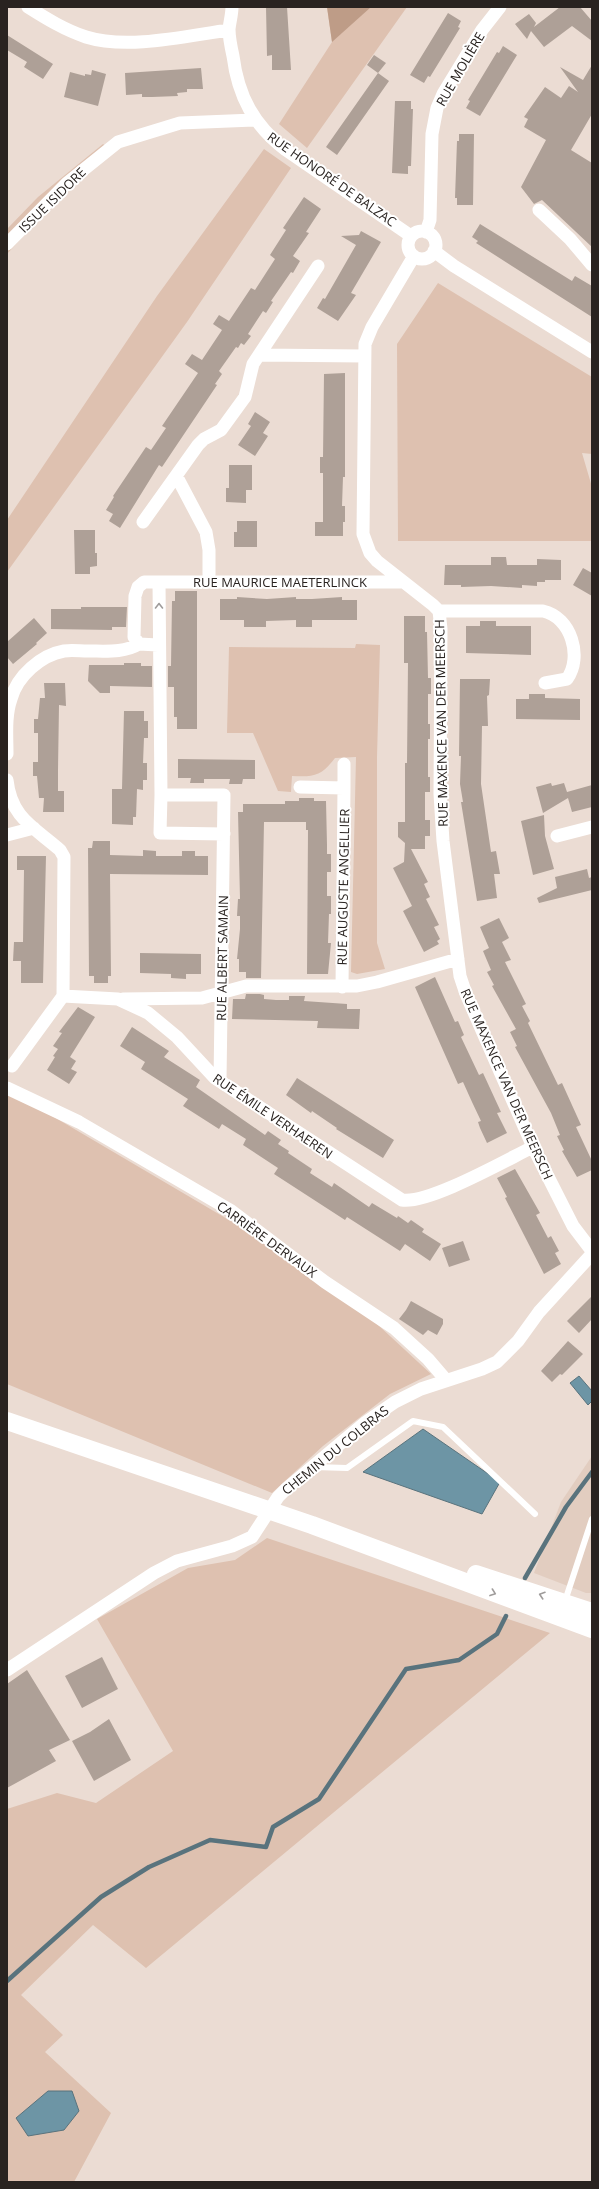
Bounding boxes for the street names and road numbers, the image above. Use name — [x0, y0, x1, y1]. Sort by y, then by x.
street label: RUE MOLIÈRE — [432, 29, 488, 109]
street label: RUE HONORÉ DE BALZAC — [264, 128, 400, 230]
street label: ISSUE ISIDORE — [14, 163, 90, 237]
street label: RUE MAURICE MAETERLINCK — [193, 573, 367, 591]
street label: RUE MAXENCE VAN DER MEERSCH — [430, 619, 452, 827]
street label: RUE AUGUSTE ANGELLIER — [333, 808, 353, 966]
street label: RUE ALBERT SAMAIN — [212, 895, 232, 1021]
street label: RUE MAXENCE VAN DER MEERSCH — [457, 986, 557, 1182]
street label: RUE ÉMILE VERHAEREN — [209, 1069, 337, 1163]
street label: CARRIÈRE DERVAUX — [213, 1197, 321, 1282]
street label: CHEMIN DU COLBRAS — [278, 1401, 392, 1499]

